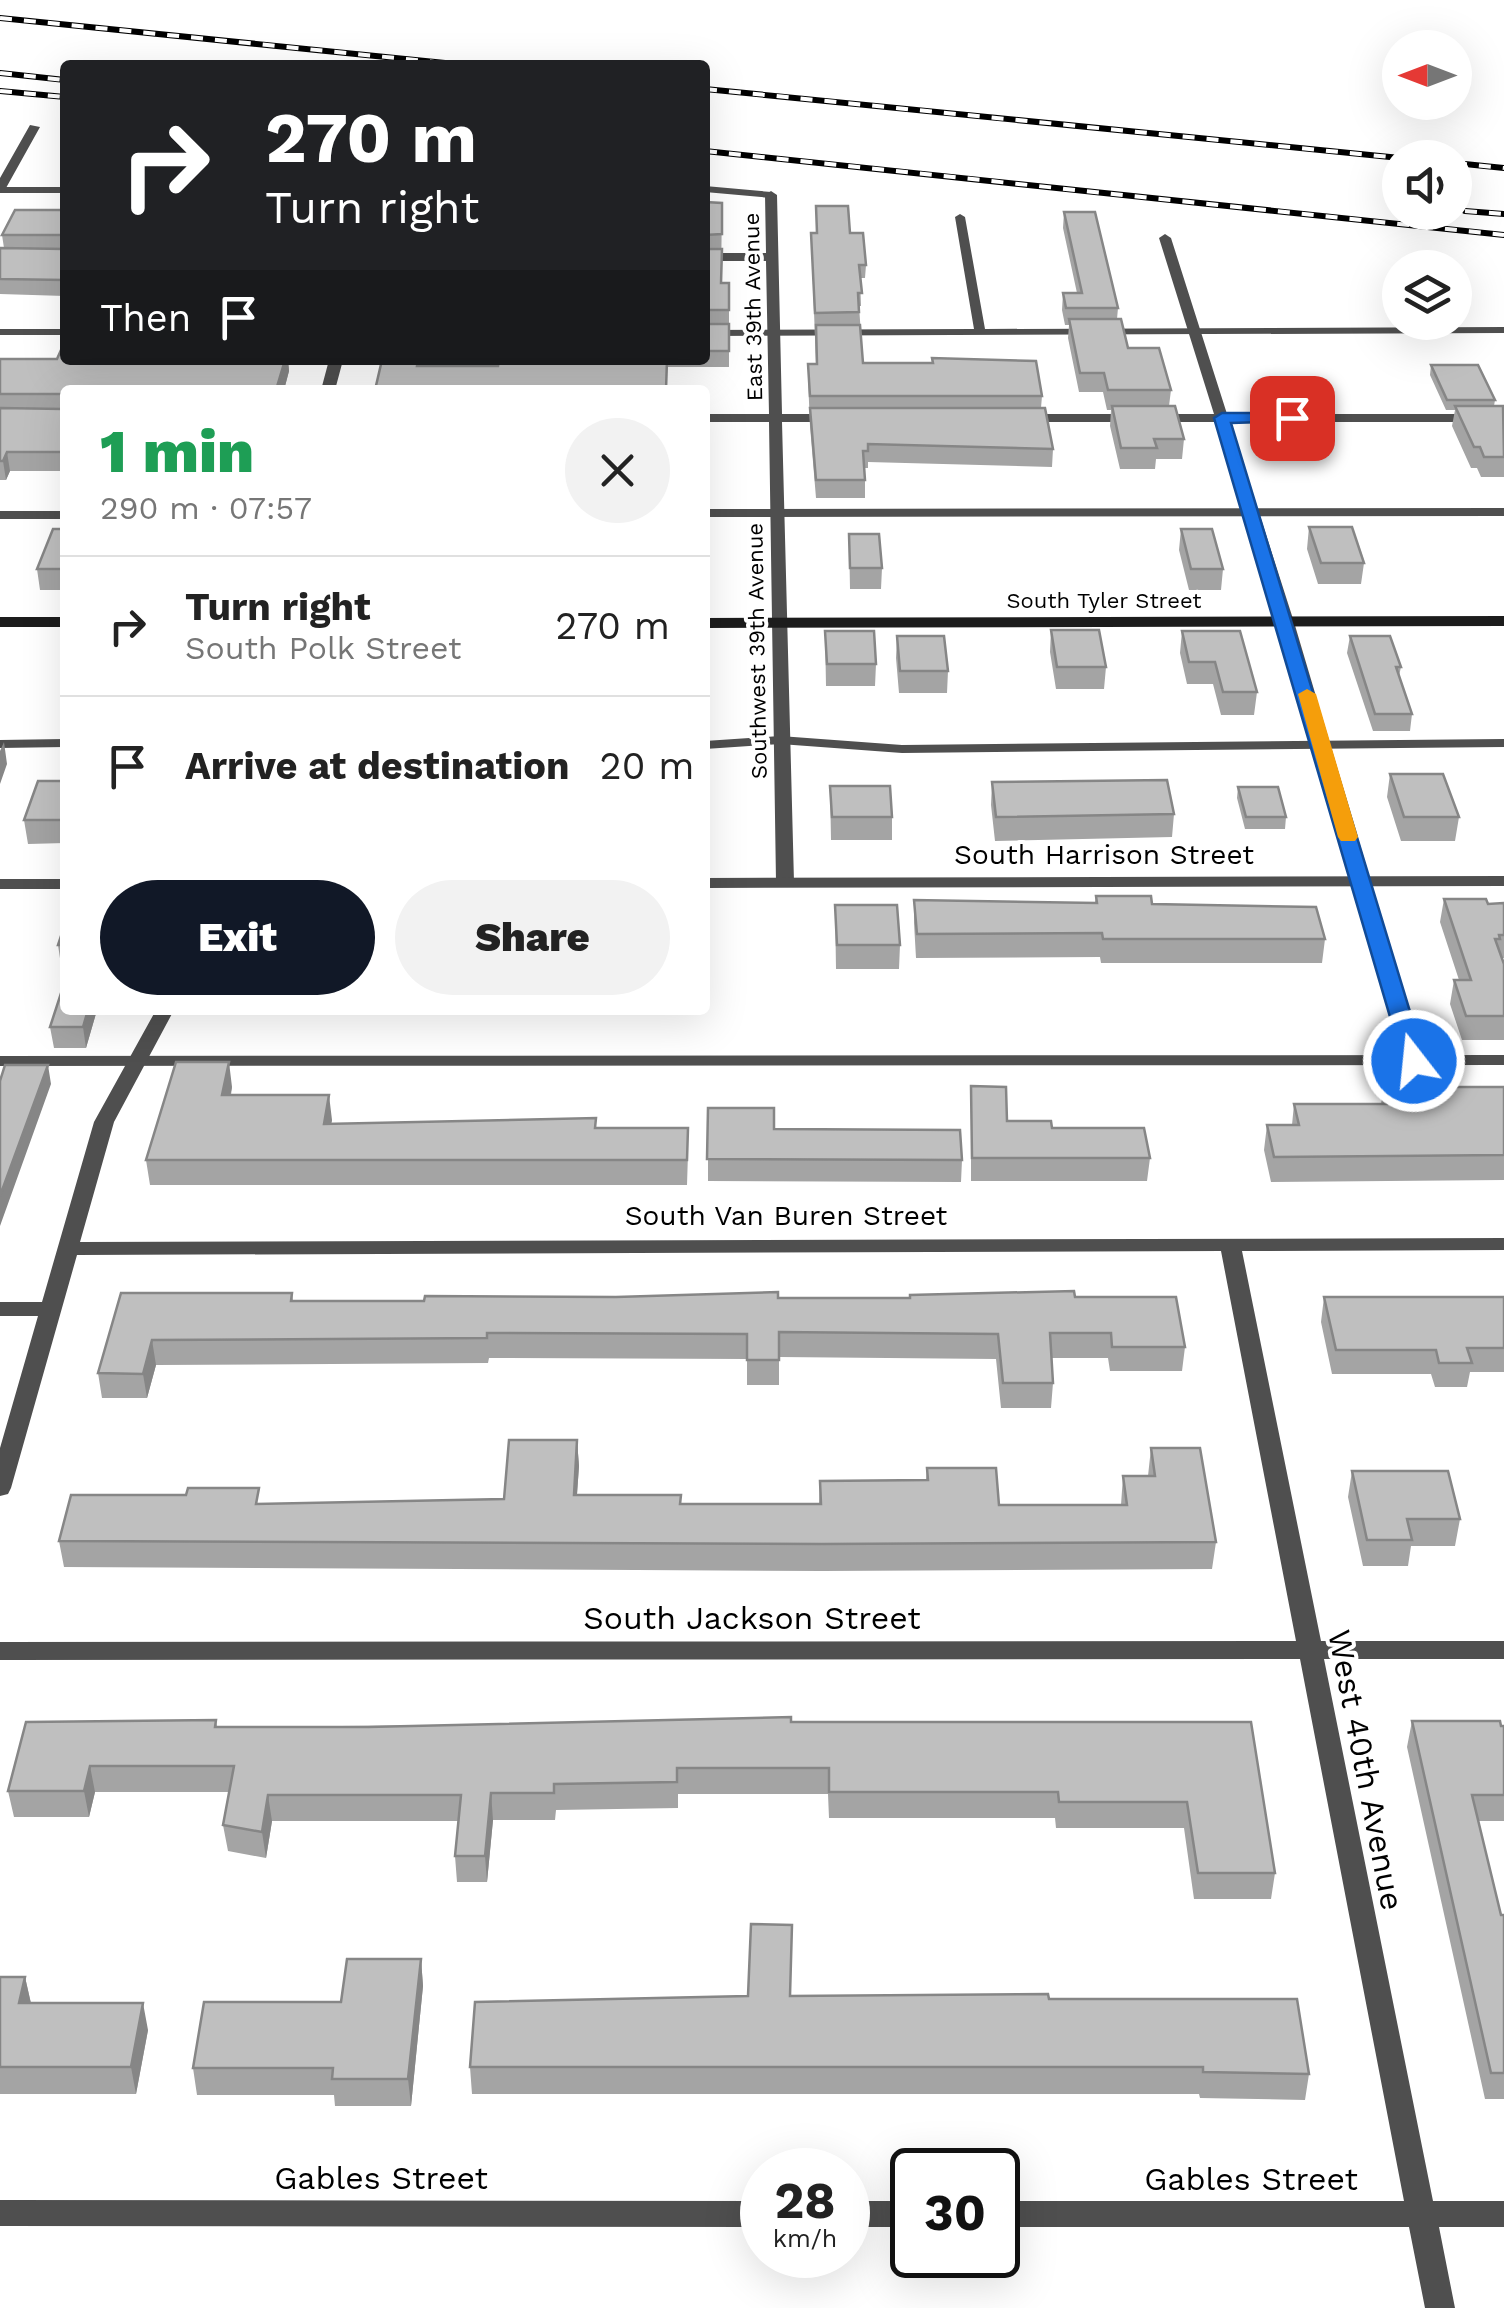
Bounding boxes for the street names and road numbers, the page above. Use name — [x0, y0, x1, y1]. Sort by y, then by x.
street label: East 39th Avenue — [739, 213, 767, 401]
street label: Southwest 39th Avenue — [742, 523, 772, 779]
street label: South Tyler Street — [1006, 588, 1202, 613]
street label: South Harrison Street — [954, 838, 1254, 871]
street label: South Van Buren Street — [625, 1199, 948, 1232]
street label: South Jackson Street — [583, 1599, 921, 1637]
street label: West 40th Avenue — [1320, 1627, 1412, 1913]
street label: Gables Street — [274, 2159, 488, 2197]
street label: Gables Street — [1144, 2160, 1358, 2198]

